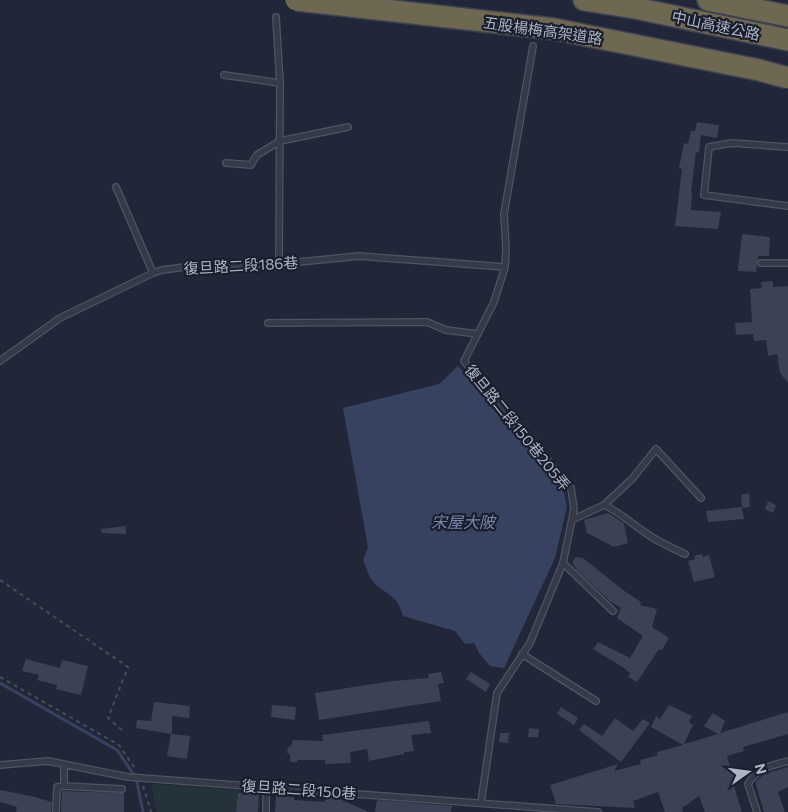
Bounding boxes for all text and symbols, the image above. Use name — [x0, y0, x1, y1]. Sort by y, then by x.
street label: 中山高速公路 — [670, 7, 762, 43]
street label: 五股楊梅高架道路 — [482, 13, 604, 47]
street label: 復旦路二段186巷 — [183, 253, 299, 277]
street label: 復旦路二段150巷205弄 — [462, 361, 574, 493]
water label: 宋屋大陂 — [431, 512, 497, 531]
north arrow — [723, 747, 773, 797]
text: N — [752, 762, 771, 776]
street label: 復旦路二段150巷 — [241, 776, 357, 802]

